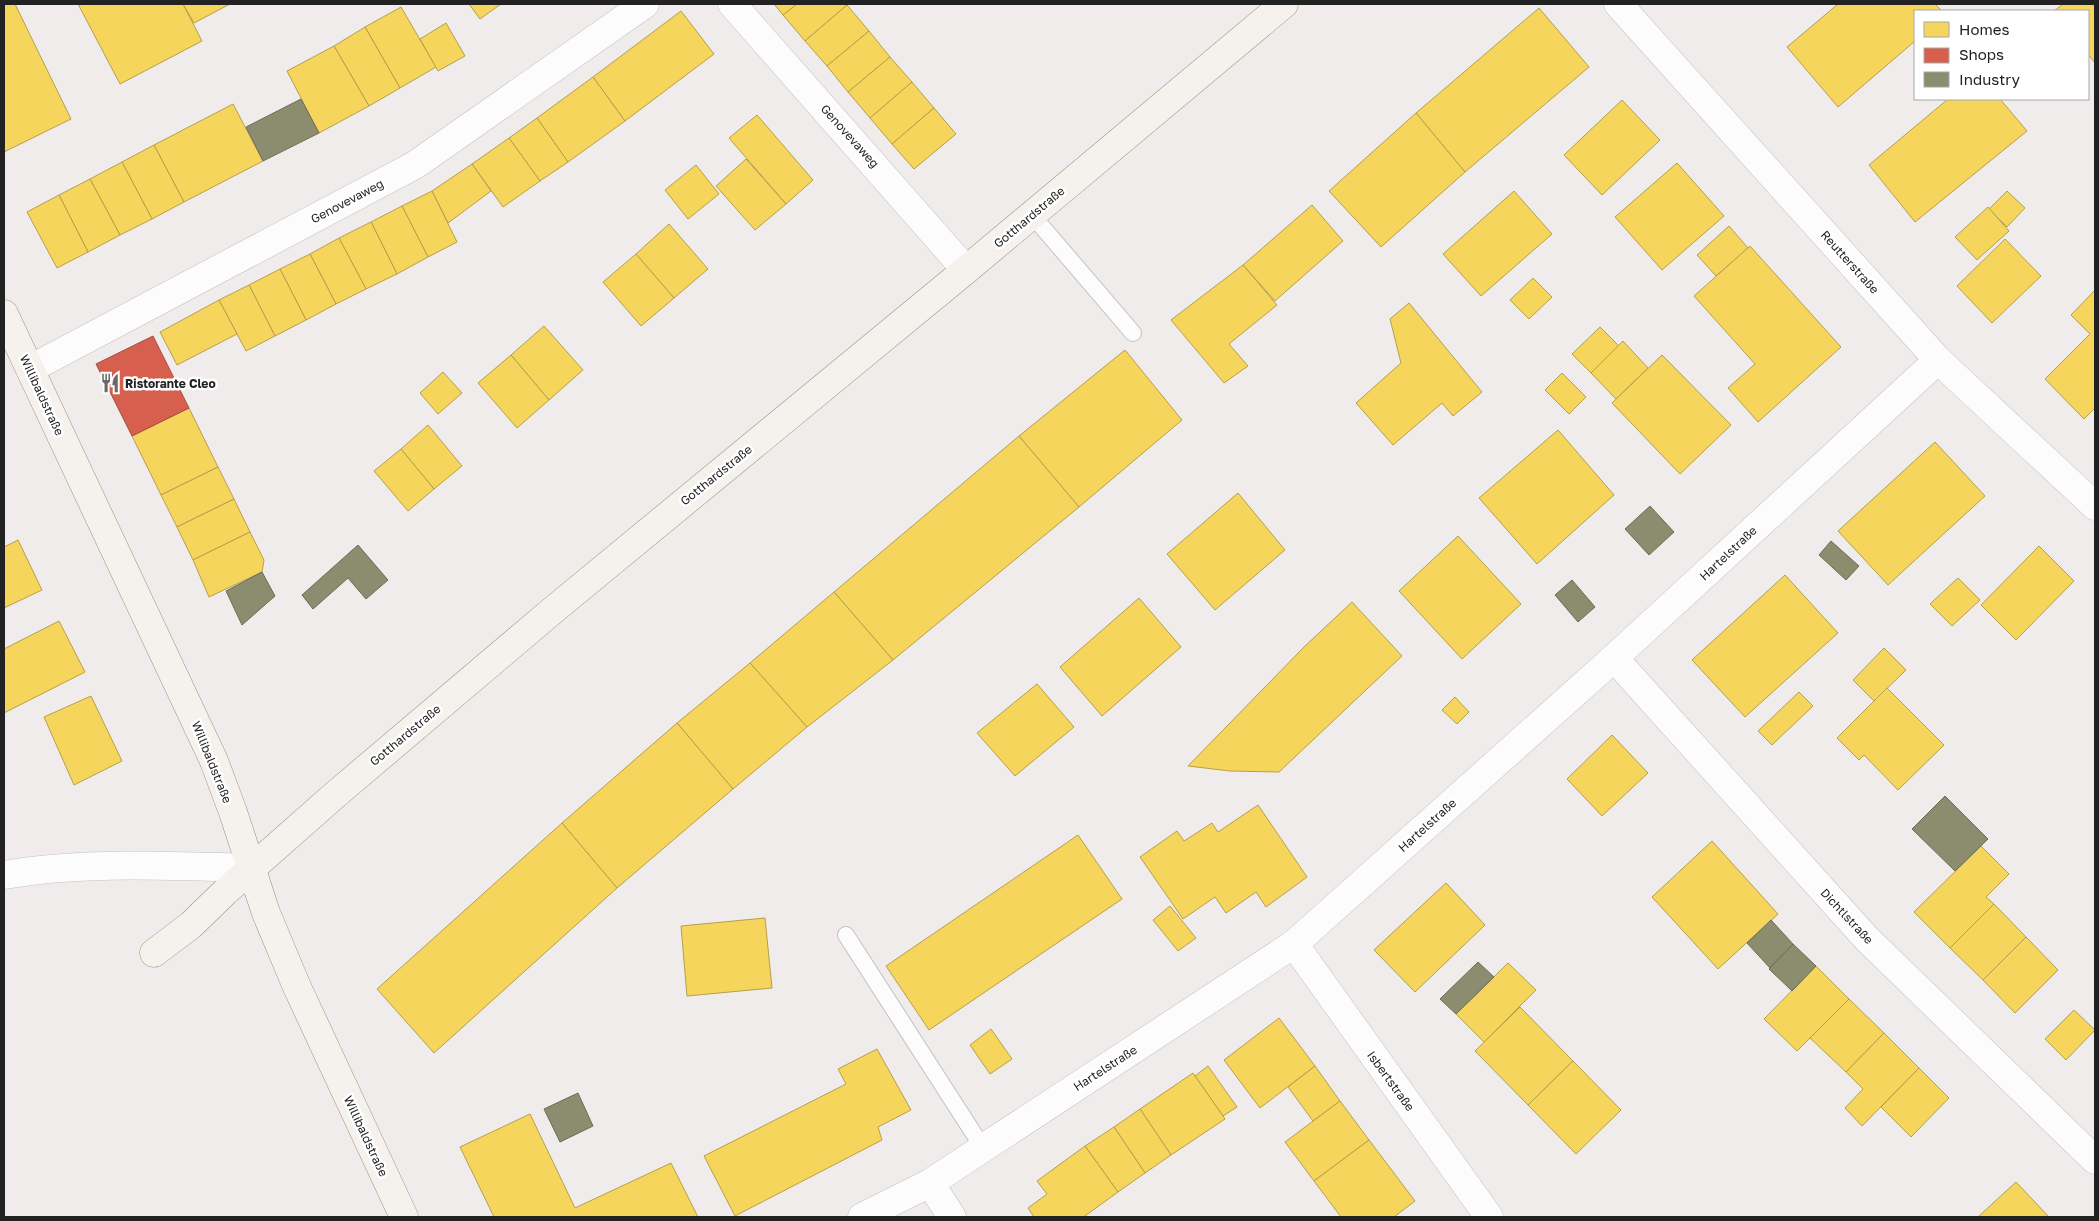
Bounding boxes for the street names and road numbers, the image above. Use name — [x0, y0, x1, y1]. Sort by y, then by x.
street label: Genovevaweg — [818, 101, 882, 171]
street label: Genovevaweg — [308, 176, 386, 226]
street label: Gotthardstraße — [991, 183, 1067, 251]
street label: Reutterstraße — [1818, 227, 1882, 297]
street label: Willibaldstraße — [17, 352, 67, 438]
street label: Gotthardstraße — [677, 442, 755, 508]
street label: Hartelstraße — [1696, 523, 1760, 583]
street label: Gotthardstraße — [367, 701, 443, 769]
street label: Willibaldstraße — [189, 719, 235, 805]
street label: Hartelstraße — [1395, 795, 1459, 855]
street label: Dichtlstraße — [1817, 885, 1877, 947]
street label: Hartelstraße — [1070, 1042, 1140, 1094]
street label: Isbertstraße — [1364, 1048, 1418, 1114]
street label: Willibaldstraße — [341, 1093, 391, 1179]

